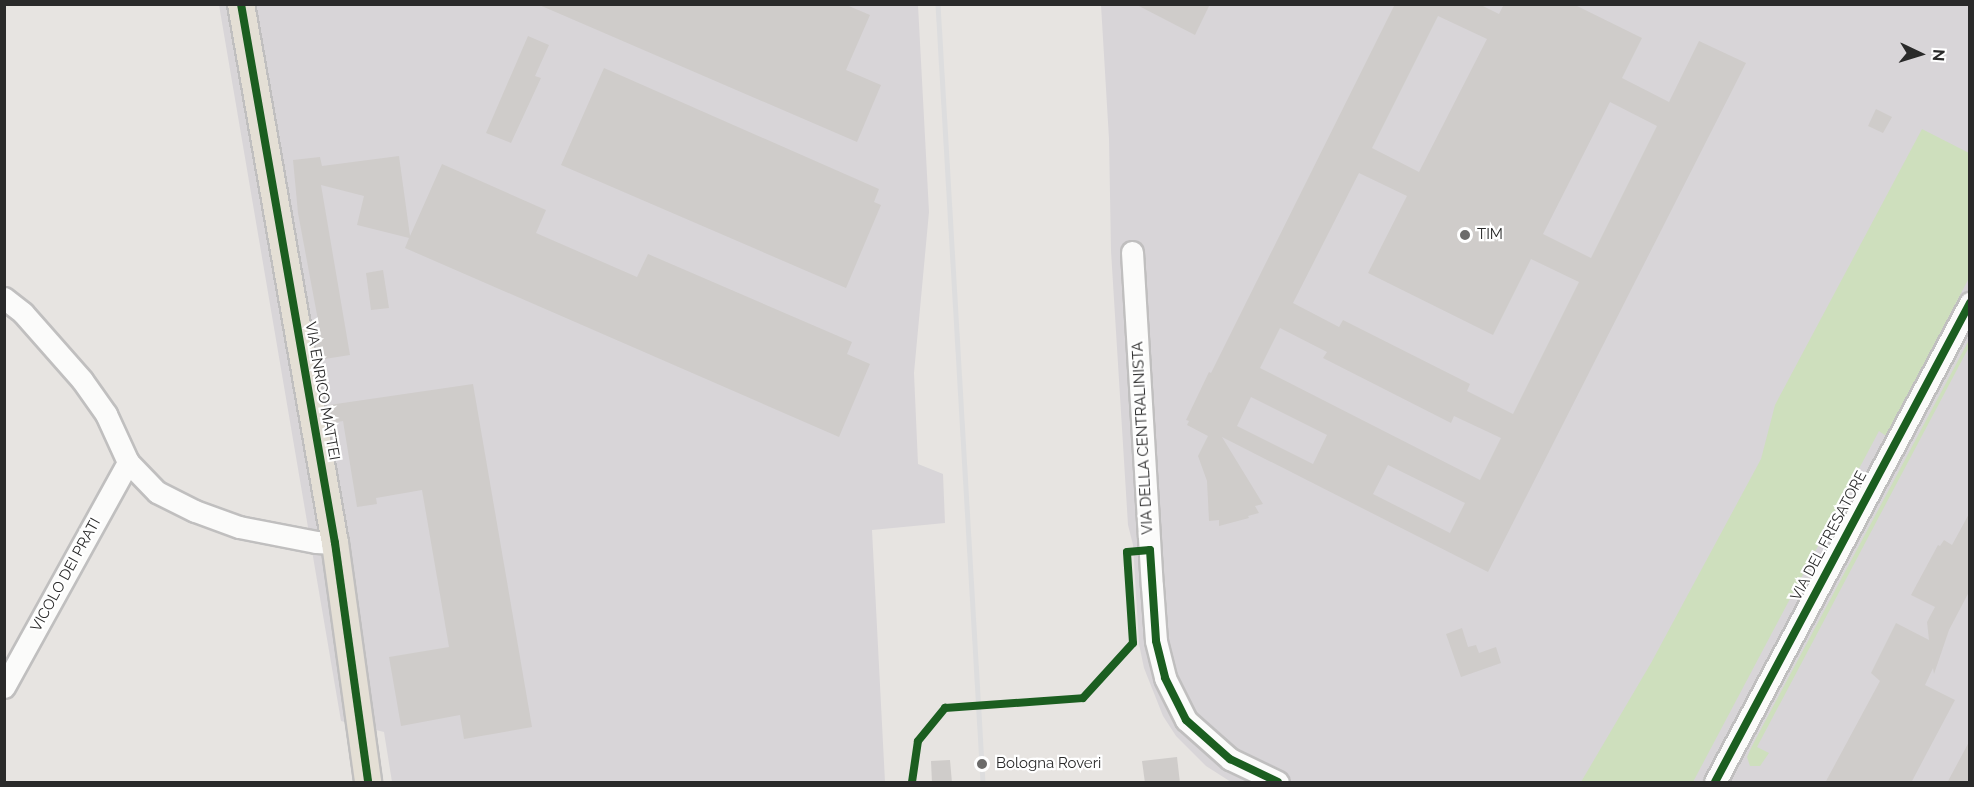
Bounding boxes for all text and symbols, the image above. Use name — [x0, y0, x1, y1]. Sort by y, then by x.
north arrow — [1890, 24, 1950, 84]
text: N — [1929, 49, 1948, 62]
place label: TIM — [1477, 226, 1503, 244]
marker: TIM — [1458, 228, 1472, 242]
street label: VIA ENRICO MATTEI — [301, 320, 343, 462]
street label: VIA DELLA CENTRALINISTA — [1129, 340, 1157, 536]
street label: VIA DEL FRESATORE — [1787, 468, 1871, 604]
street label: VICOLO DEI PRATI — [27, 515, 105, 635]
marker: Bologna Roveri — [973, 755, 991, 773]
place label: Bologna Roveri — [996, 755, 1101, 773]

